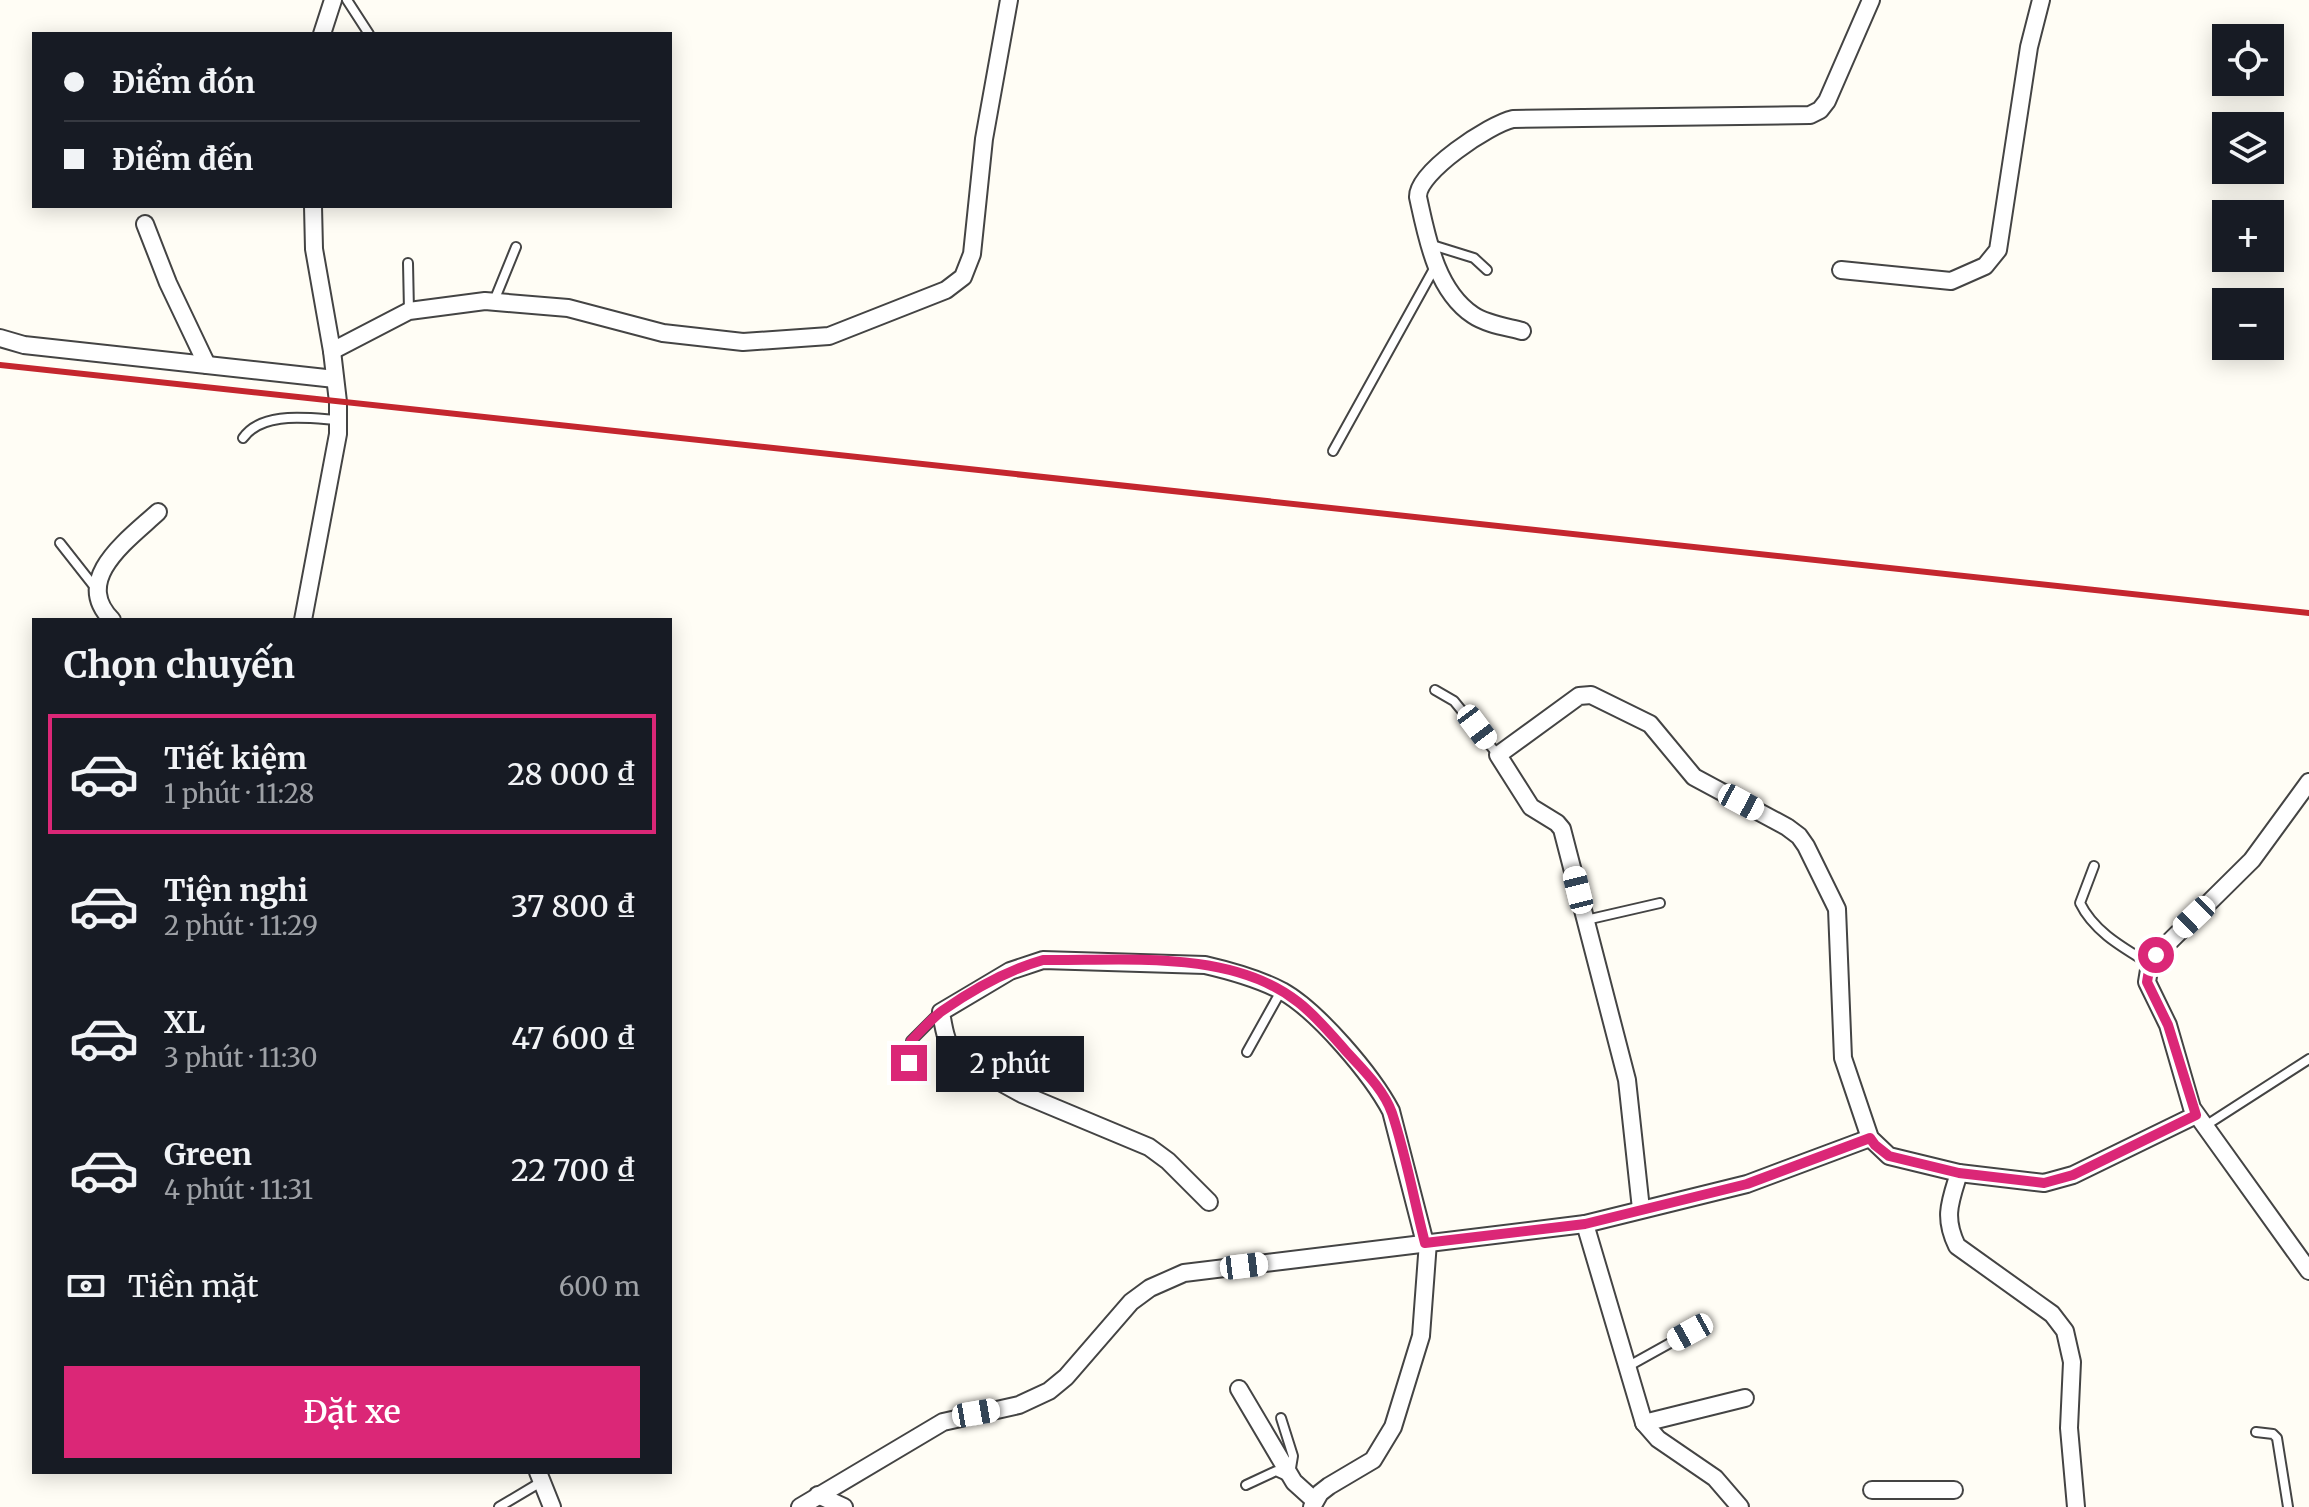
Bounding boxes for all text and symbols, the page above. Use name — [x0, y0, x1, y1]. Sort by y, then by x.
map controls — [2212, 24, 2284, 360]
button: locate — [2212, 24, 2284, 96]
text: Điểm đón — [112, 63, 255, 101]
button: layers — [2212, 112, 2284, 184]
text: Điểm đến — [112, 140, 253, 178]
button: + — [2212, 200, 2284, 272]
button: − — [2212, 288, 2284, 360]
text: Chọn chuyến — [64, 643, 295, 688]
car — [1453, 701, 1501, 753]
icon: car — [68, 738, 140, 810]
text: Tiết kiệm — [164, 739, 307, 777]
text: 28 000 ₫ — [507, 755, 636, 793]
text: 1 phút · 11:28 — [164, 777, 314, 810]
car — [1714, 780, 1768, 824]
car — [1561, 864, 1595, 916]
icon: car — [68, 870, 140, 942]
text: Tiện nghi — [164, 871, 308, 909]
text: 37 800 ₫ — [511, 887, 636, 925]
car — [2168, 892, 2220, 942]
text: 2 phút · 11:29 — [164, 909, 318, 942]
route start — [2138, 937, 2174, 973]
icon: car — [68, 1002, 140, 1074]
text: XL — [164, 1003, 205, 1041]
text: 47 600 ₫ — [511, 1019, 636, 1057]
callout: 2 phút — [937, 1035, 1085, 1091]
text: 3 phút · 11:30 — [164, 1041, 318, 1074]
route end — [891, 1045, 927, 1081]
text: 2 phút — [970, 1047, 1050, 1080]
icon: car — [68, 1134, 140, 1206]
text: Green — [164, 1135, 252, 1173]
text: 22 700 ₫ — [511, 1151, 636, 1189]
text: 4 phút · 11:31 — [164, 1173, 313, 1206]
car — [1219, 1251, 1269, 1281]
icon: cash — [64, 1264, 108, 1308]
text: Tiền mặt — [128, 1267, 259, 1305]
text: 600 m — [559, 1270, 640, 1303]
car — [1663, 1310, 1717, 1354]
button: Đặt xe — [64, 1366, 640, 1458]
car — [950, 1397, 1002, 1429]

